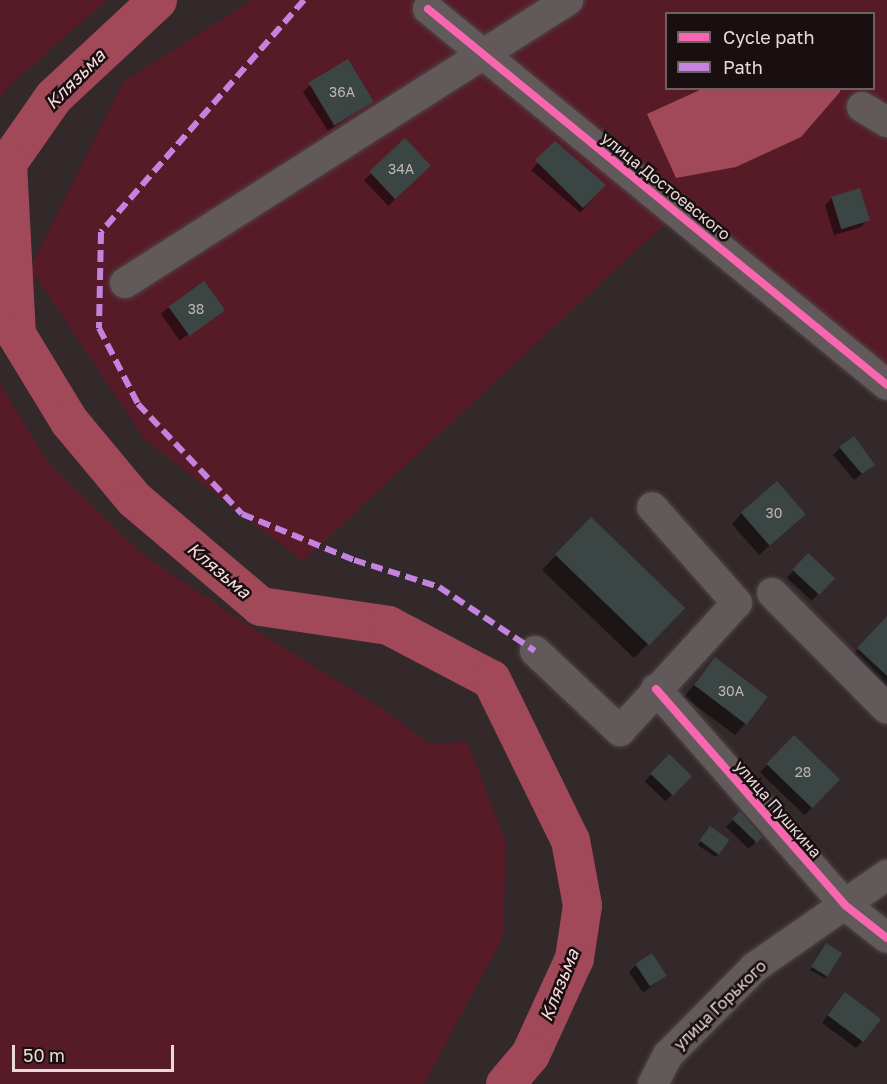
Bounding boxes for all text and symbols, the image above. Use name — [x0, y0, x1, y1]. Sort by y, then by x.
legend — [665, 12, 875, 90]
text: Cycle path — [723, 26, 815, 48]
water label: Клязьма — [41, 45, 109, 113]
text: Path — [723, 56, 763, 78]
house number: 36А — [329, 84, 355, 100]
street label: улица Достоевского — [598, 128, 734, 244]
house number: 34А — [388, 161, 414, 177]
house number: 38 — [188, 301, 204, 317]
house number: 30 — [766, 505, 782, 521]
water label: Клязьма — [183, 537, 255, 603]
house number: 30А — [718, 683, 744, 699]
street label: улица Пушкина — [731, 756, 825, 862]
house number: 28 — [795, 764, 811, 780]
water label: Клязьма — [535, 946, 583, 1024]
street label: улица Горького — [670, 956, 770, 1054]
scale bar — [15, 1033, 177, 1071]
text: 50 m — [23, 1044, 65, 1066]

